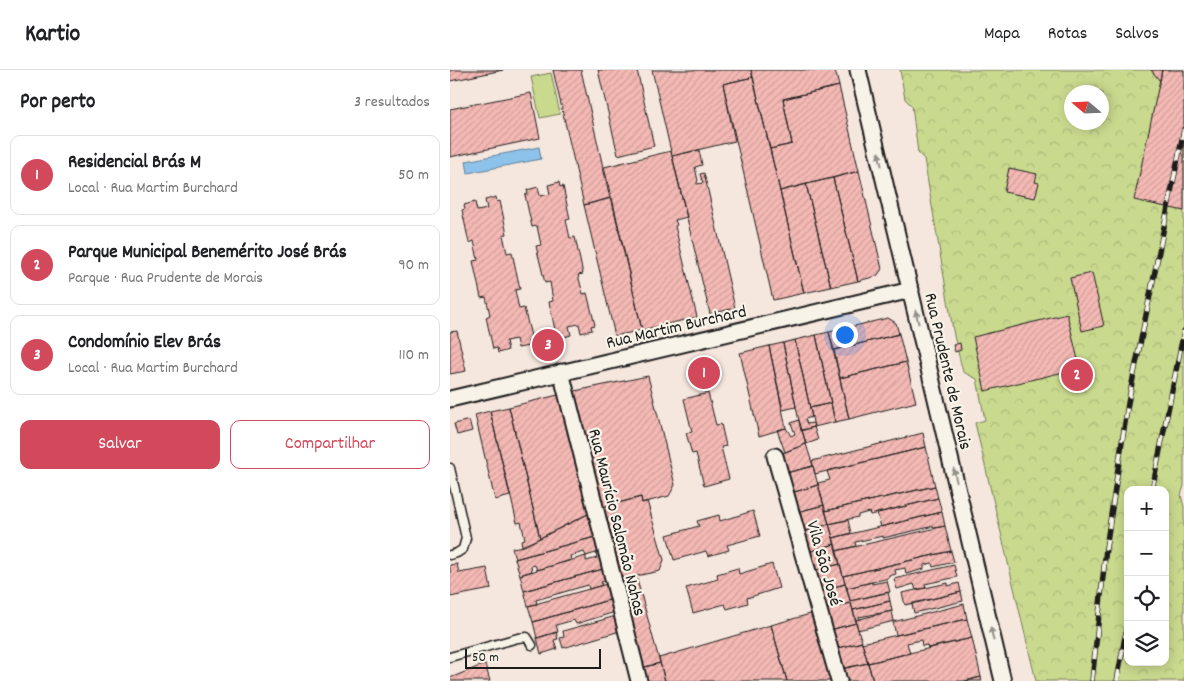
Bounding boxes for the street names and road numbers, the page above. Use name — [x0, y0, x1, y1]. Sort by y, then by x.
street label: Rua Prudente de Morais — [916, 291, 977, 452]
street label: Rua Martim Burchard — [604, 300, 749, 357]
street label: Rua Maurício Salomão Nahas — [580, 426, 651, 619]
street label: Vila São José — [798, 518, 847, 610]

